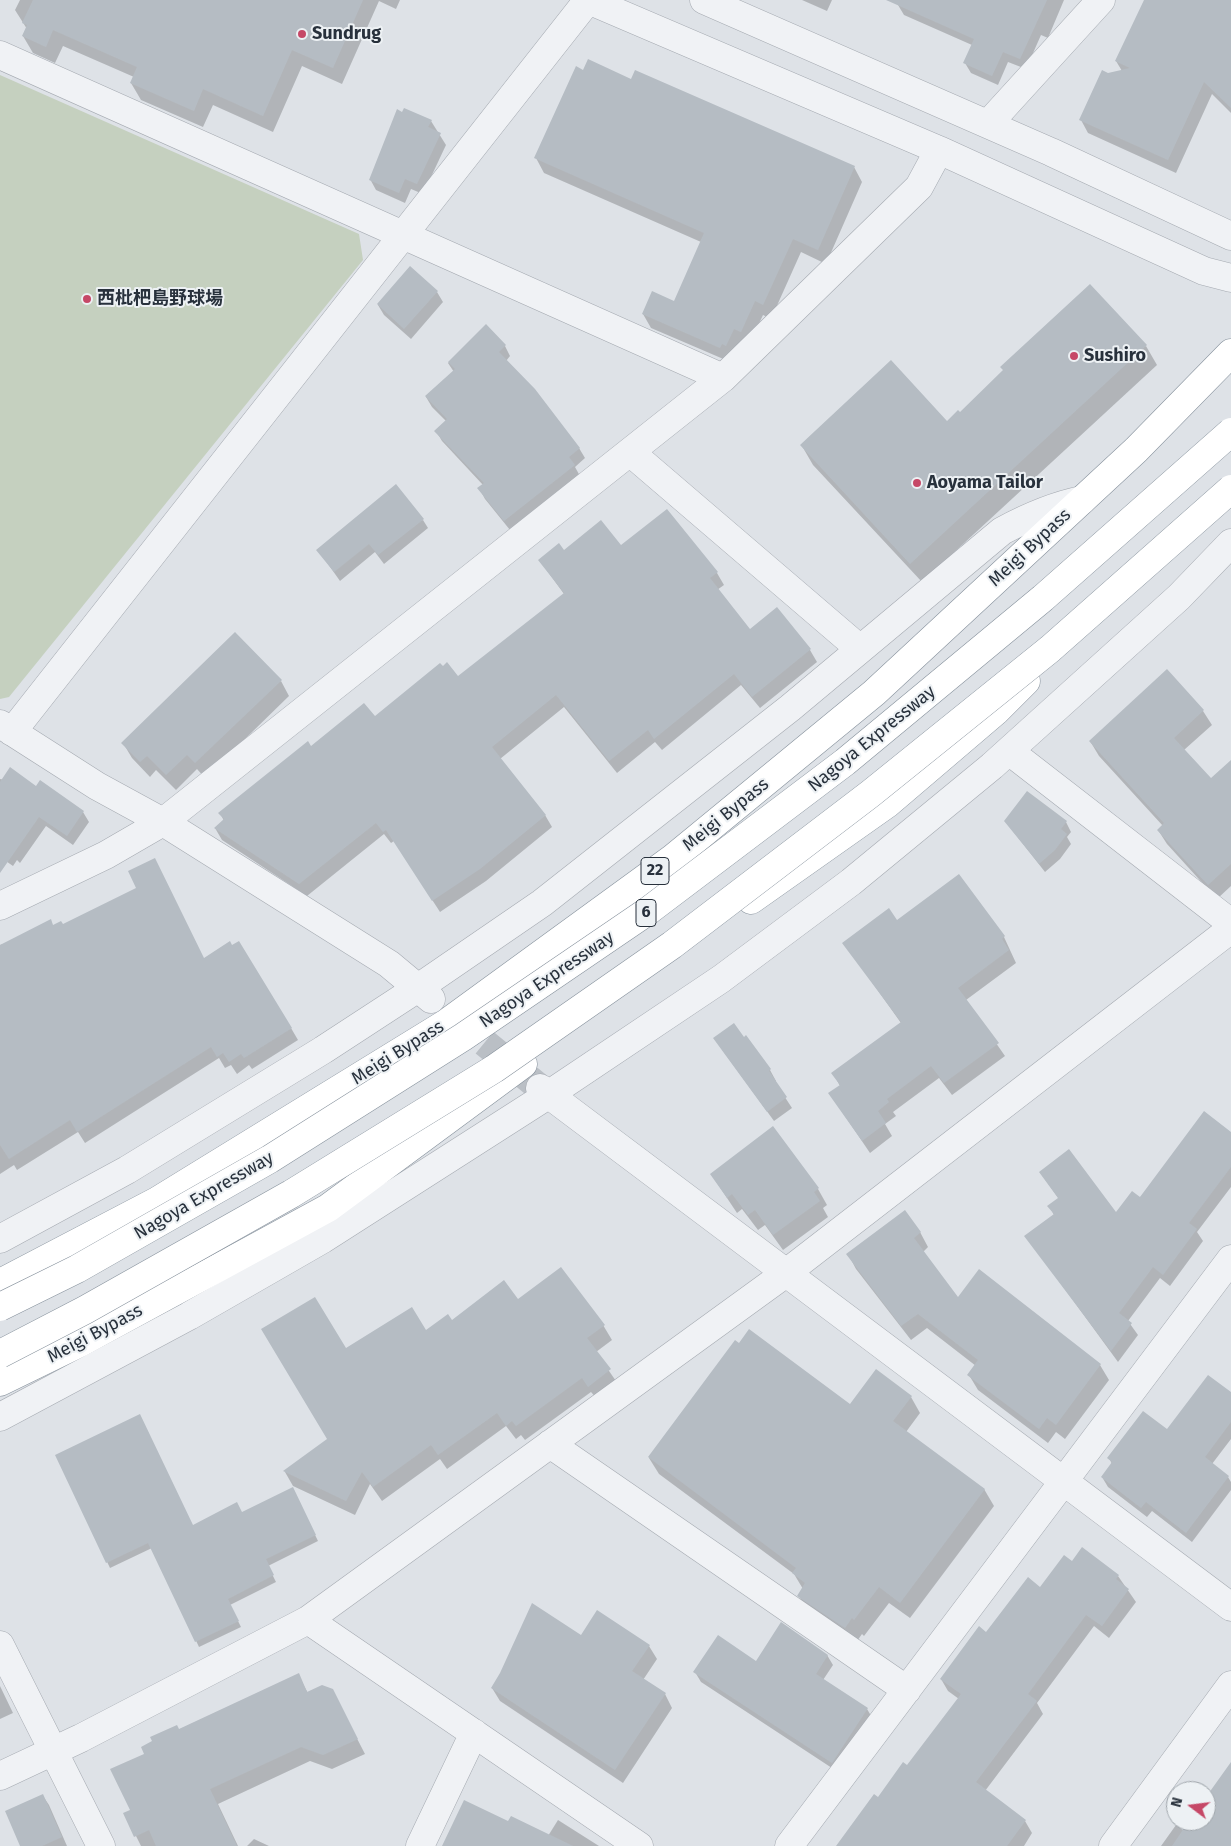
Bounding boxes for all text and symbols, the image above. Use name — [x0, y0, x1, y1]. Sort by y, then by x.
place label: Sundrug — [312, 23, 381, 45]
marker: Sundrug — [296, 28, 308, 40]
place label: 西枇杷島野球場 — [97, 288, 223, 310]
marker: 西枇杷島野球場 — [81, 293, 93, 305]
place label: Sushiro — [1084, 345, 1146, 367]
marker: Sushiro — [1068, 350, 1080, 362]
place label: Aoyama Tailor — [927, 472, 1043, 494]
marker: Aoyama Tailor — [911, 477, 923, 489]
street label: Meigi Bypass — [984, 504, 1076, 592]
street label: Nagoya Expressway — [804, 681, 940, 797]
street label: Meigi Bypass — [679, 774, 773, 856]
road number: 22 — [641, 858, 669, 884]
road number: 6 — [636, 900, 656, 926]
street label: Nagoya Expressway — [476, 927, 618, 1033]
street label: Meigi Bypass — [348, 1016, 448, 1090]
street label: Nagoya Expressway — [130, 1147, 278, 1245]
street label: Meigi Bypass — [44, 1300, 146, 1368]
north arrow — [1166, 1781, 1216, 1831]
text: N — [1168, 1796, 1186, 1809]

